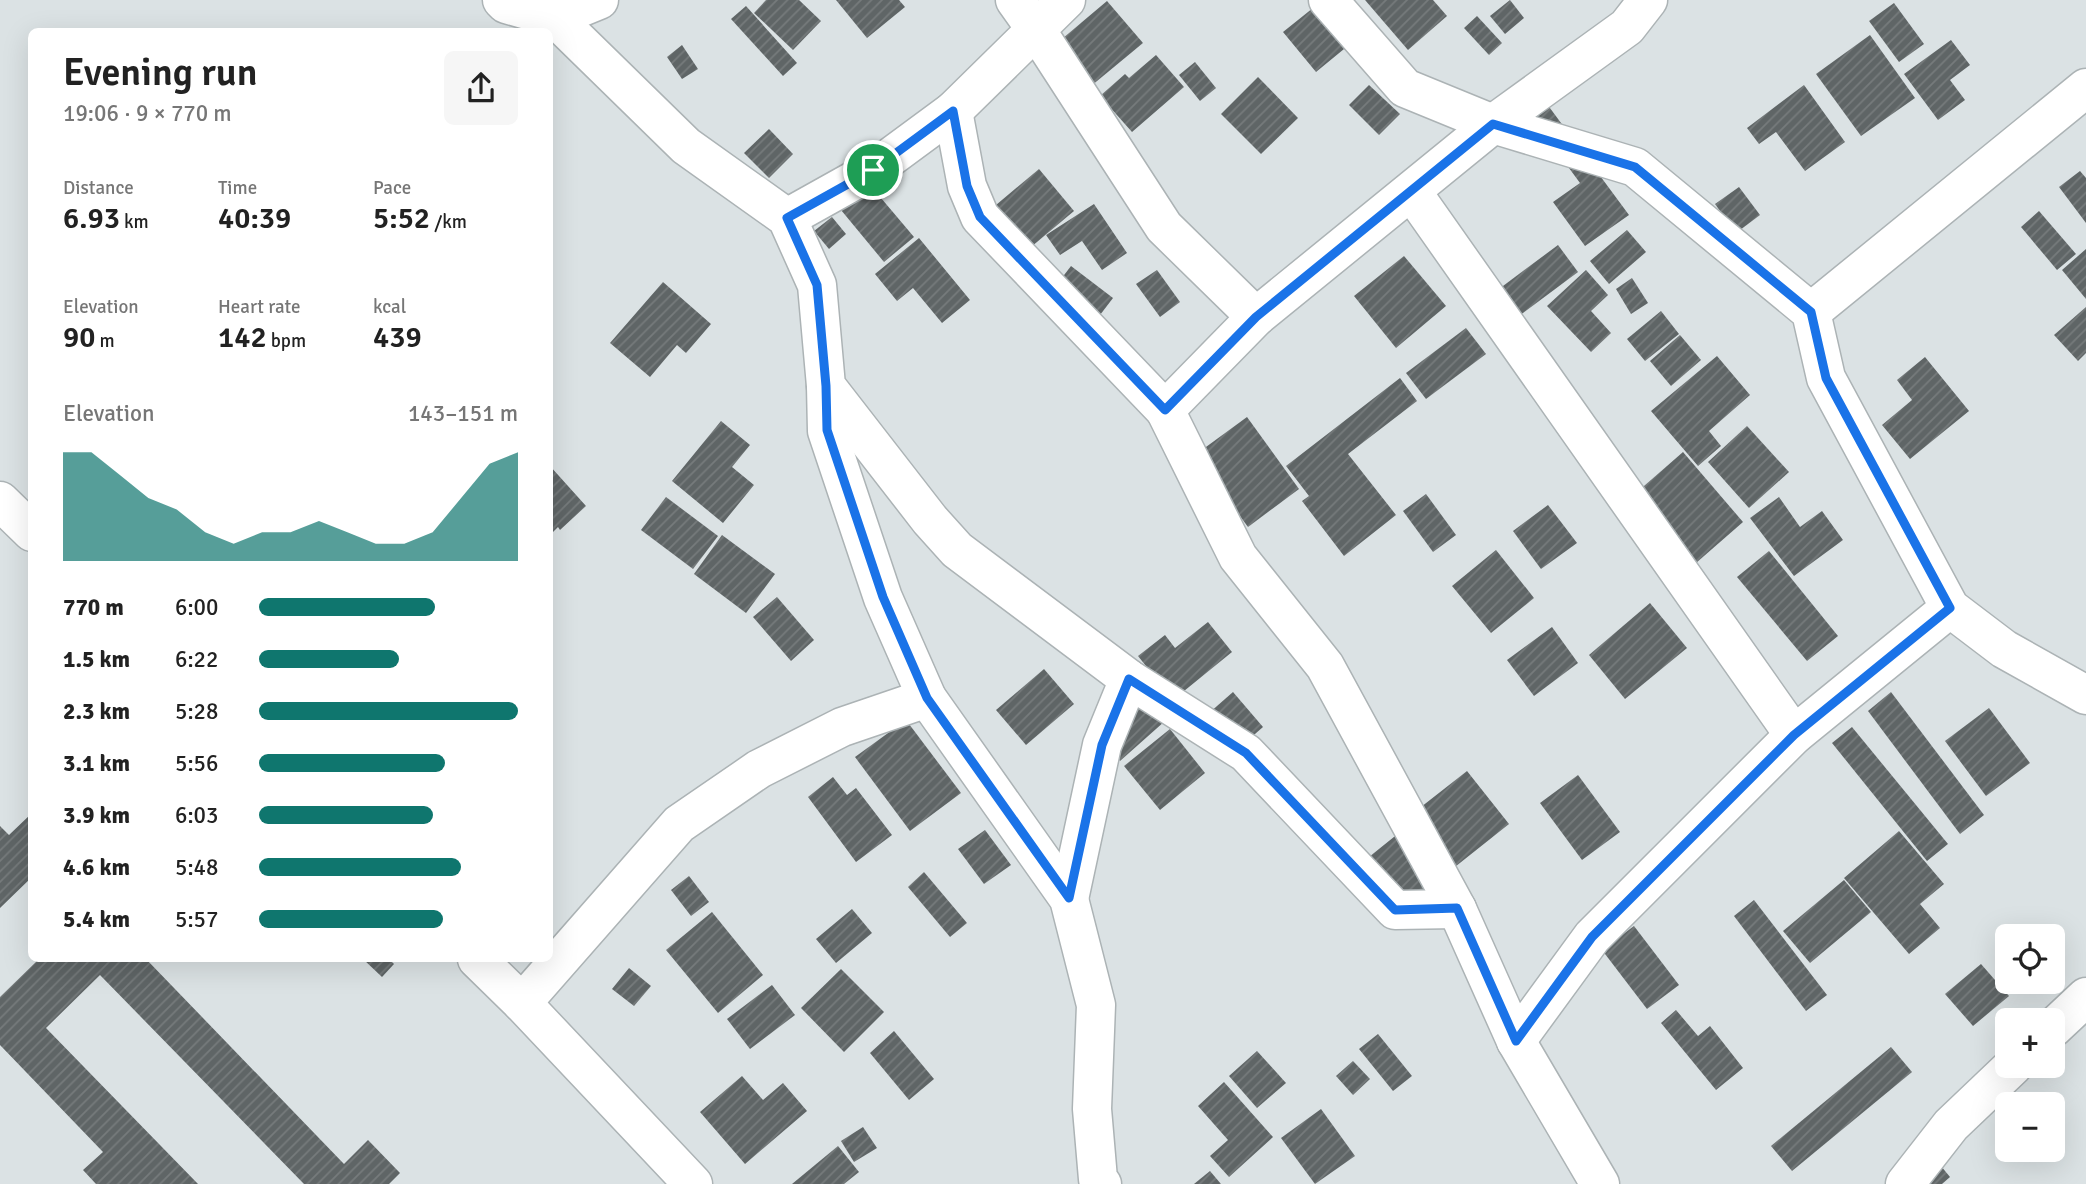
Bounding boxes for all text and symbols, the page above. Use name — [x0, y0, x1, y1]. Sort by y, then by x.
text: Evening run — [63, 49, 257, 96]
button: share — [444, 51, 518, 125]
text: 19:06 · 9 × 770 m — [63, 99, 232, 128]
pin — [843, 140, 903, 200]
icon: arrive — [854, 151, 892, 189]
text: Distance — [63, 176, 134, 200]
text: Time — [218, 176, 257, 200]
text: Pace — [373, 176, 411, 200]
text: 6.93 — [63, 200, 120, 237]
text: 40:39 — [218, 200, 291, 237]
text: 5:52 — [373, 200, 430, 237]
text: km — [120, 210, 149, 234]
text: /km — [430, 210, 467, 234]
text: Elevation — [63, 295, 139, 319]
text: Heart rate — [218, 295, 300, 319]
text: kcal — [373, 295, 406, 319]
text: 90 — [63, 319, 95, 356]
text: 142 — [218, 319, 267, 356]
text: 439 — [373, 319, 422, 356]
text: m — [95, 329, 115, 353]
text: bpm — [267, 329, 306, 353]
text: Elevation — [63, 399, 155, 428]
text: 143–151 m — [408, 399, 518, 428]
text: 770 m — [63, 593, 124, 622]
text: 6:00 — [175, 593, 218, 622]
text: 1.5 km — [63, 645, 130, 674]
text: 6:22 — [175, 645, 218, 674]
text: 2.3 km — [63, 697, 130, 726]
text: 5:28 — [175, 697, 218, 726]
text: 3.1 km — [63, 749, 130, 778]
text: 5:56 — [175, 749, 218, 778]
text: 3.9 km — [63, 801, 130, 830]
text: 6:03 — [175, 801, 218, 830]
text: 4.6 km — [63, 853, 130, 882]
text: 5:48 — [175, 853, 218, 882]
text: 5.4 km — [63, 905, 130, 934]
text: 5:57 — [175, 905, 218, 934]
map controls — [1995, 924, 2065, 1162]
button: locate — [1995, 924, 2065, 994]
button: + — [1995, 1008, 2065, 1078]
button: − — [1995, 1092, 2065, 1162]

